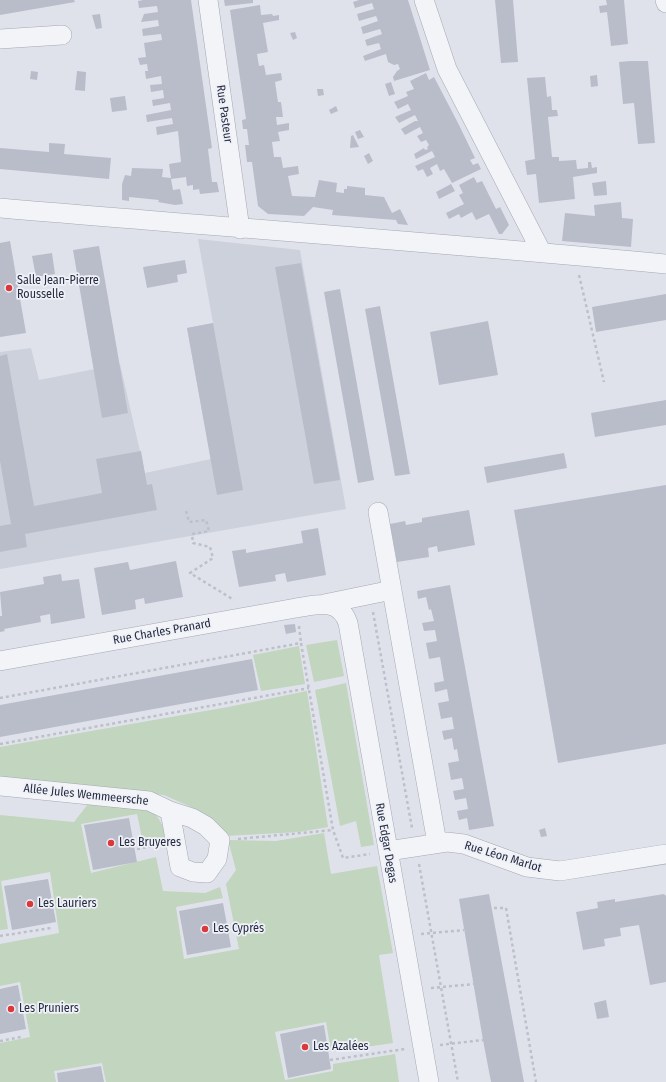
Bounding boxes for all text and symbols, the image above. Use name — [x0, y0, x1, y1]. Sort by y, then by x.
street label: Rue Pasteur — [213, 84, 235, 144]
place label: Salle Jean-Pierre Rousselle — [17, 274, 99, 302]
marker: Salle Jean-Pierre Rousselle — [4, 283, 14, 293]
street label: Rue Charles Pranard — [112, 616, 212, 648]
street label: Allée Jules Wemmeersche — [23, 781, 149, 809]
street label: Rue Edgar Degas — [372, 802, 400, 884]
place label: Les Bruyeres — [119, 836, 181, 850]
marker: Les Bruyeres — [106, 838, 116, 848]
street label: Rue Léon Marlot — [463, 838, 543, 876]
place label: Les Lauriers — [38, 897, 97, 911]
marker: Les Lauriers — [25, 899, 35, 909]
place label: Les Cyprés — [213, 922, 264, 936]
marker: Les Cyprés — [200, 924, 210, 934]
place label: Les Pruniers — [19, 1002, 79, 1016]
marker: Les Pruniers — [6, 1004, 16, 1014]
place label: Les Azalées — [313, 1040, 369, 1054]
marker: Les Azalées — [300, 1042, 310, 1052]

